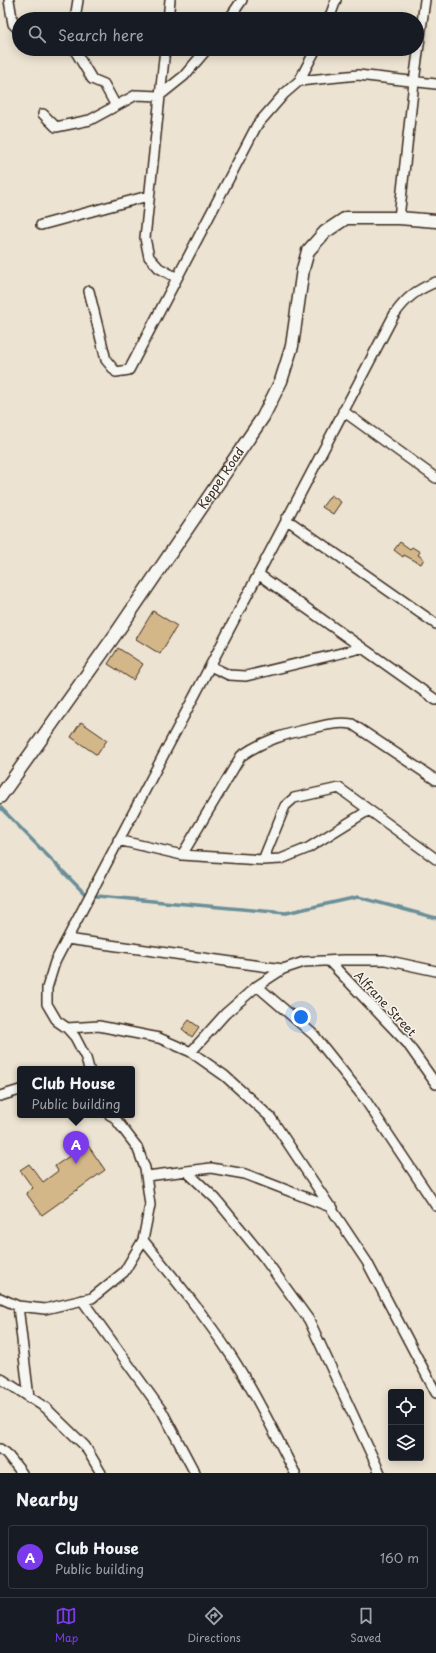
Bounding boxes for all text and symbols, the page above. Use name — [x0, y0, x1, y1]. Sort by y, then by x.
search box — [12, 12, 424, 56]
icon: search — [26, 23, 48, 45]
text: Search here — [58, 23, 144, 46]
street label: Keppel Road — [193, 443, 248, 512]
street label: Alfrane Street — [351, 967, 421, 1040]
your location — [291, 1007, 311, 1027]
popup — [17, 1066, 135, 1118]
text: Club House — [32, 1071, 115, 1094]
text: Public building — [32, 1094, 121, 1113]
pin: A — [63, 1131, 89, 1164]
map controls — [388, 1389, 424, 1461]
button: locate — [388, 1389, 424, 1425]
button: layers — [388, 1425, 424, 1461]
text: Nearby — [16, 1486, 78, 1512]
text: Club House — [55, 1536, 139, 1559]
text: A — [25, 1548, 35, 1567]
text: 160 m — [380, 1548, 419, 1567]
text: Public building — [55, 1559, 144, 1578]
tab: Map — [55, 1605, 78, 1646]
tab: Directions — [187, 1605, 241, 1646]
tab: Saved — [350, 1605, 381, 1646]

